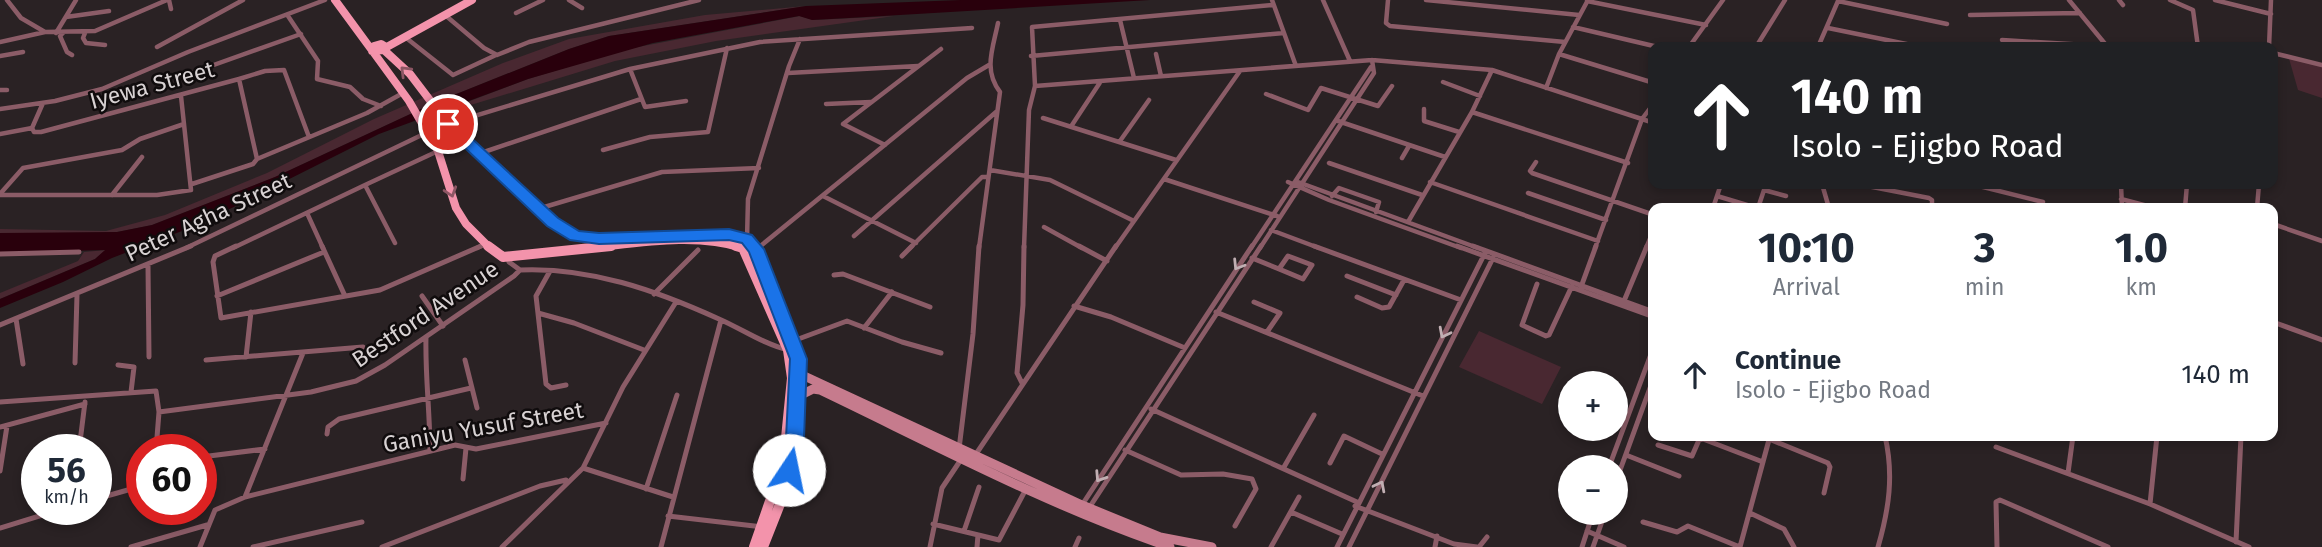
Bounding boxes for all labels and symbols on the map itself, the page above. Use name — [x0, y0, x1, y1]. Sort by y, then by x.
street label: Iyewa Street — [87, 55, 218, 115]
one-way arrow — [401, 66, 414, 79]
pin — [418, 94, 478, 154]
street label: Peter Agha Street — [120, 166, 296, 268]
one-way arrow — [443, 185, 457, 198]
street label: Bestford Avenue — [346, 255, 504, 373]
one-way arrow — [1233, 258, 1246, 271]
one-way arrow — [1438, 326, 1452, 338]
street label: Ganiyu Yusuf Street — [381, 395, 586, 458]
position arrow — [752, 433, 826, 507]
speed limit sign: 60 — [126, 434, 217, 525]
one-way arrow — [1096, 469, 1109, 482]
one-way arrow — [1371, 481, 1385, 493]

